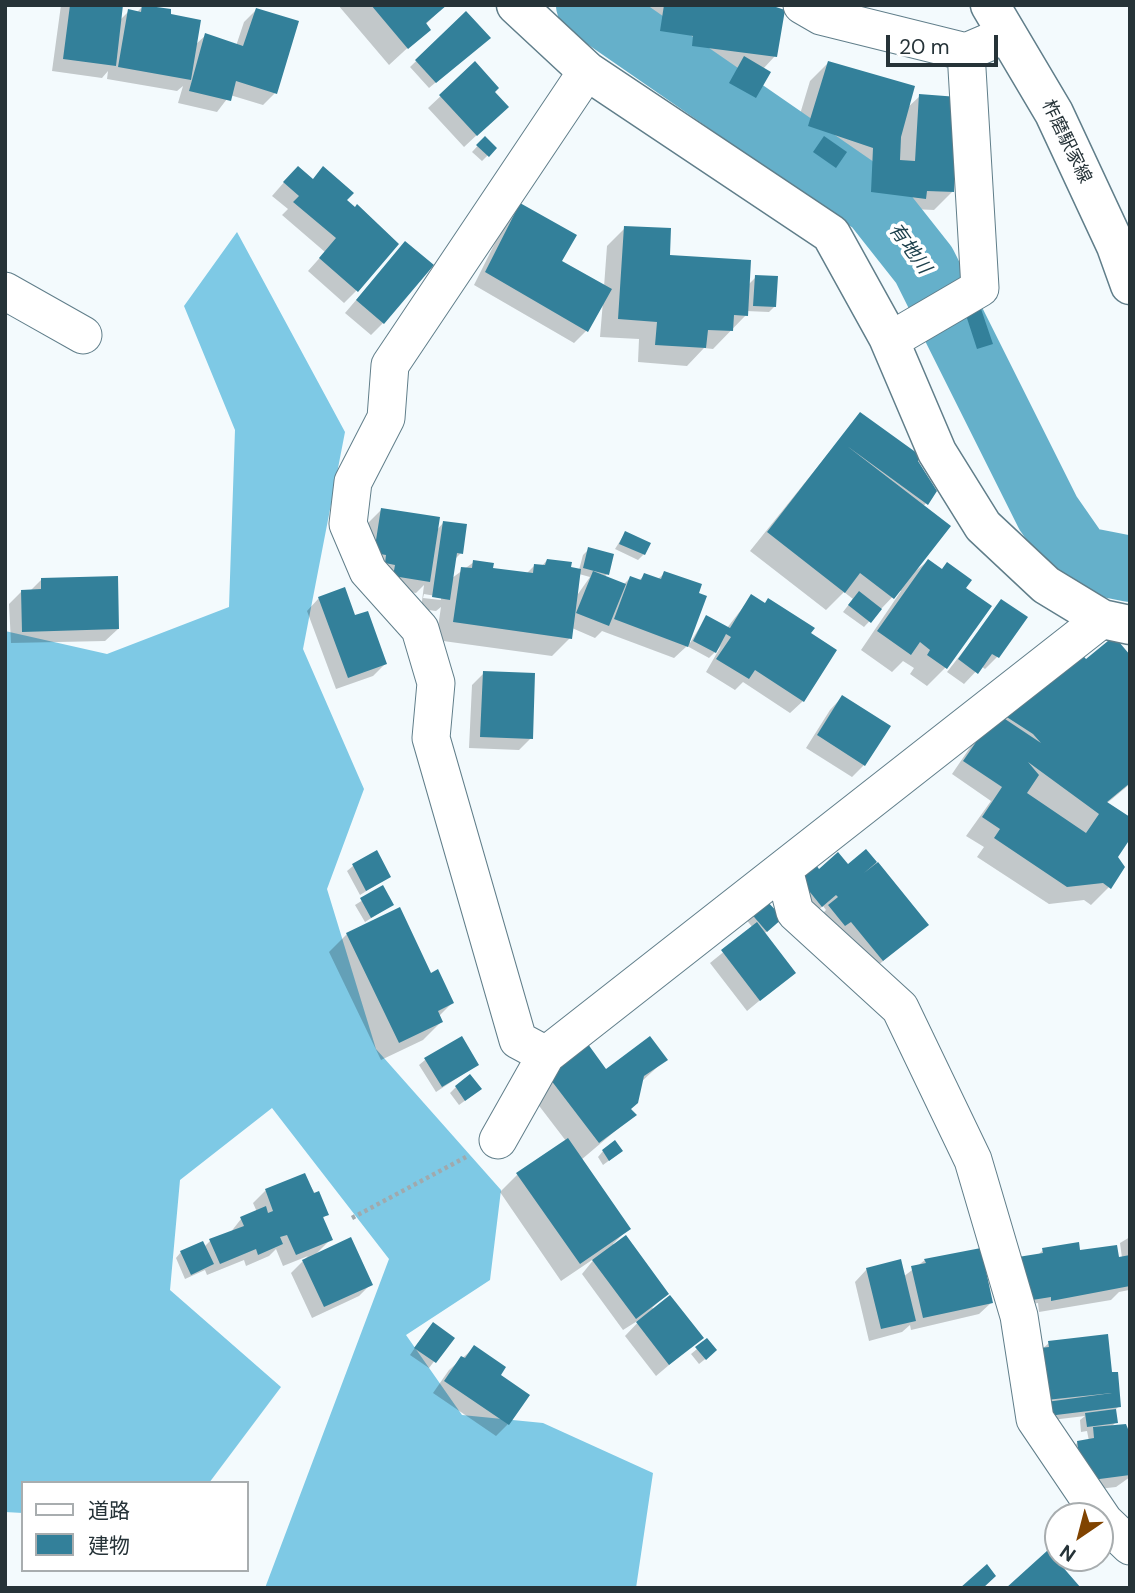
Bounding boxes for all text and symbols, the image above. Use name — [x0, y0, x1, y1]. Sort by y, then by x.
scale bar — [890, 21, 1002, 65]
text: 20 m — [899, 33, 950, 61]
street label: 柞磨駅家線 — [1037, 97, 1095, 187]
water label: 有地川 — [883, 219, 935, 279]
legend — [21, 1481, 248, 1572]
text: 道路 — [88, 1497, 130, 1525]
north arrow — [1044, 1502, 1114, 1572]
text: 建物 — [88, 1532, 130, 1560]
text: N — [1055, 1539, 1081, 1567]

